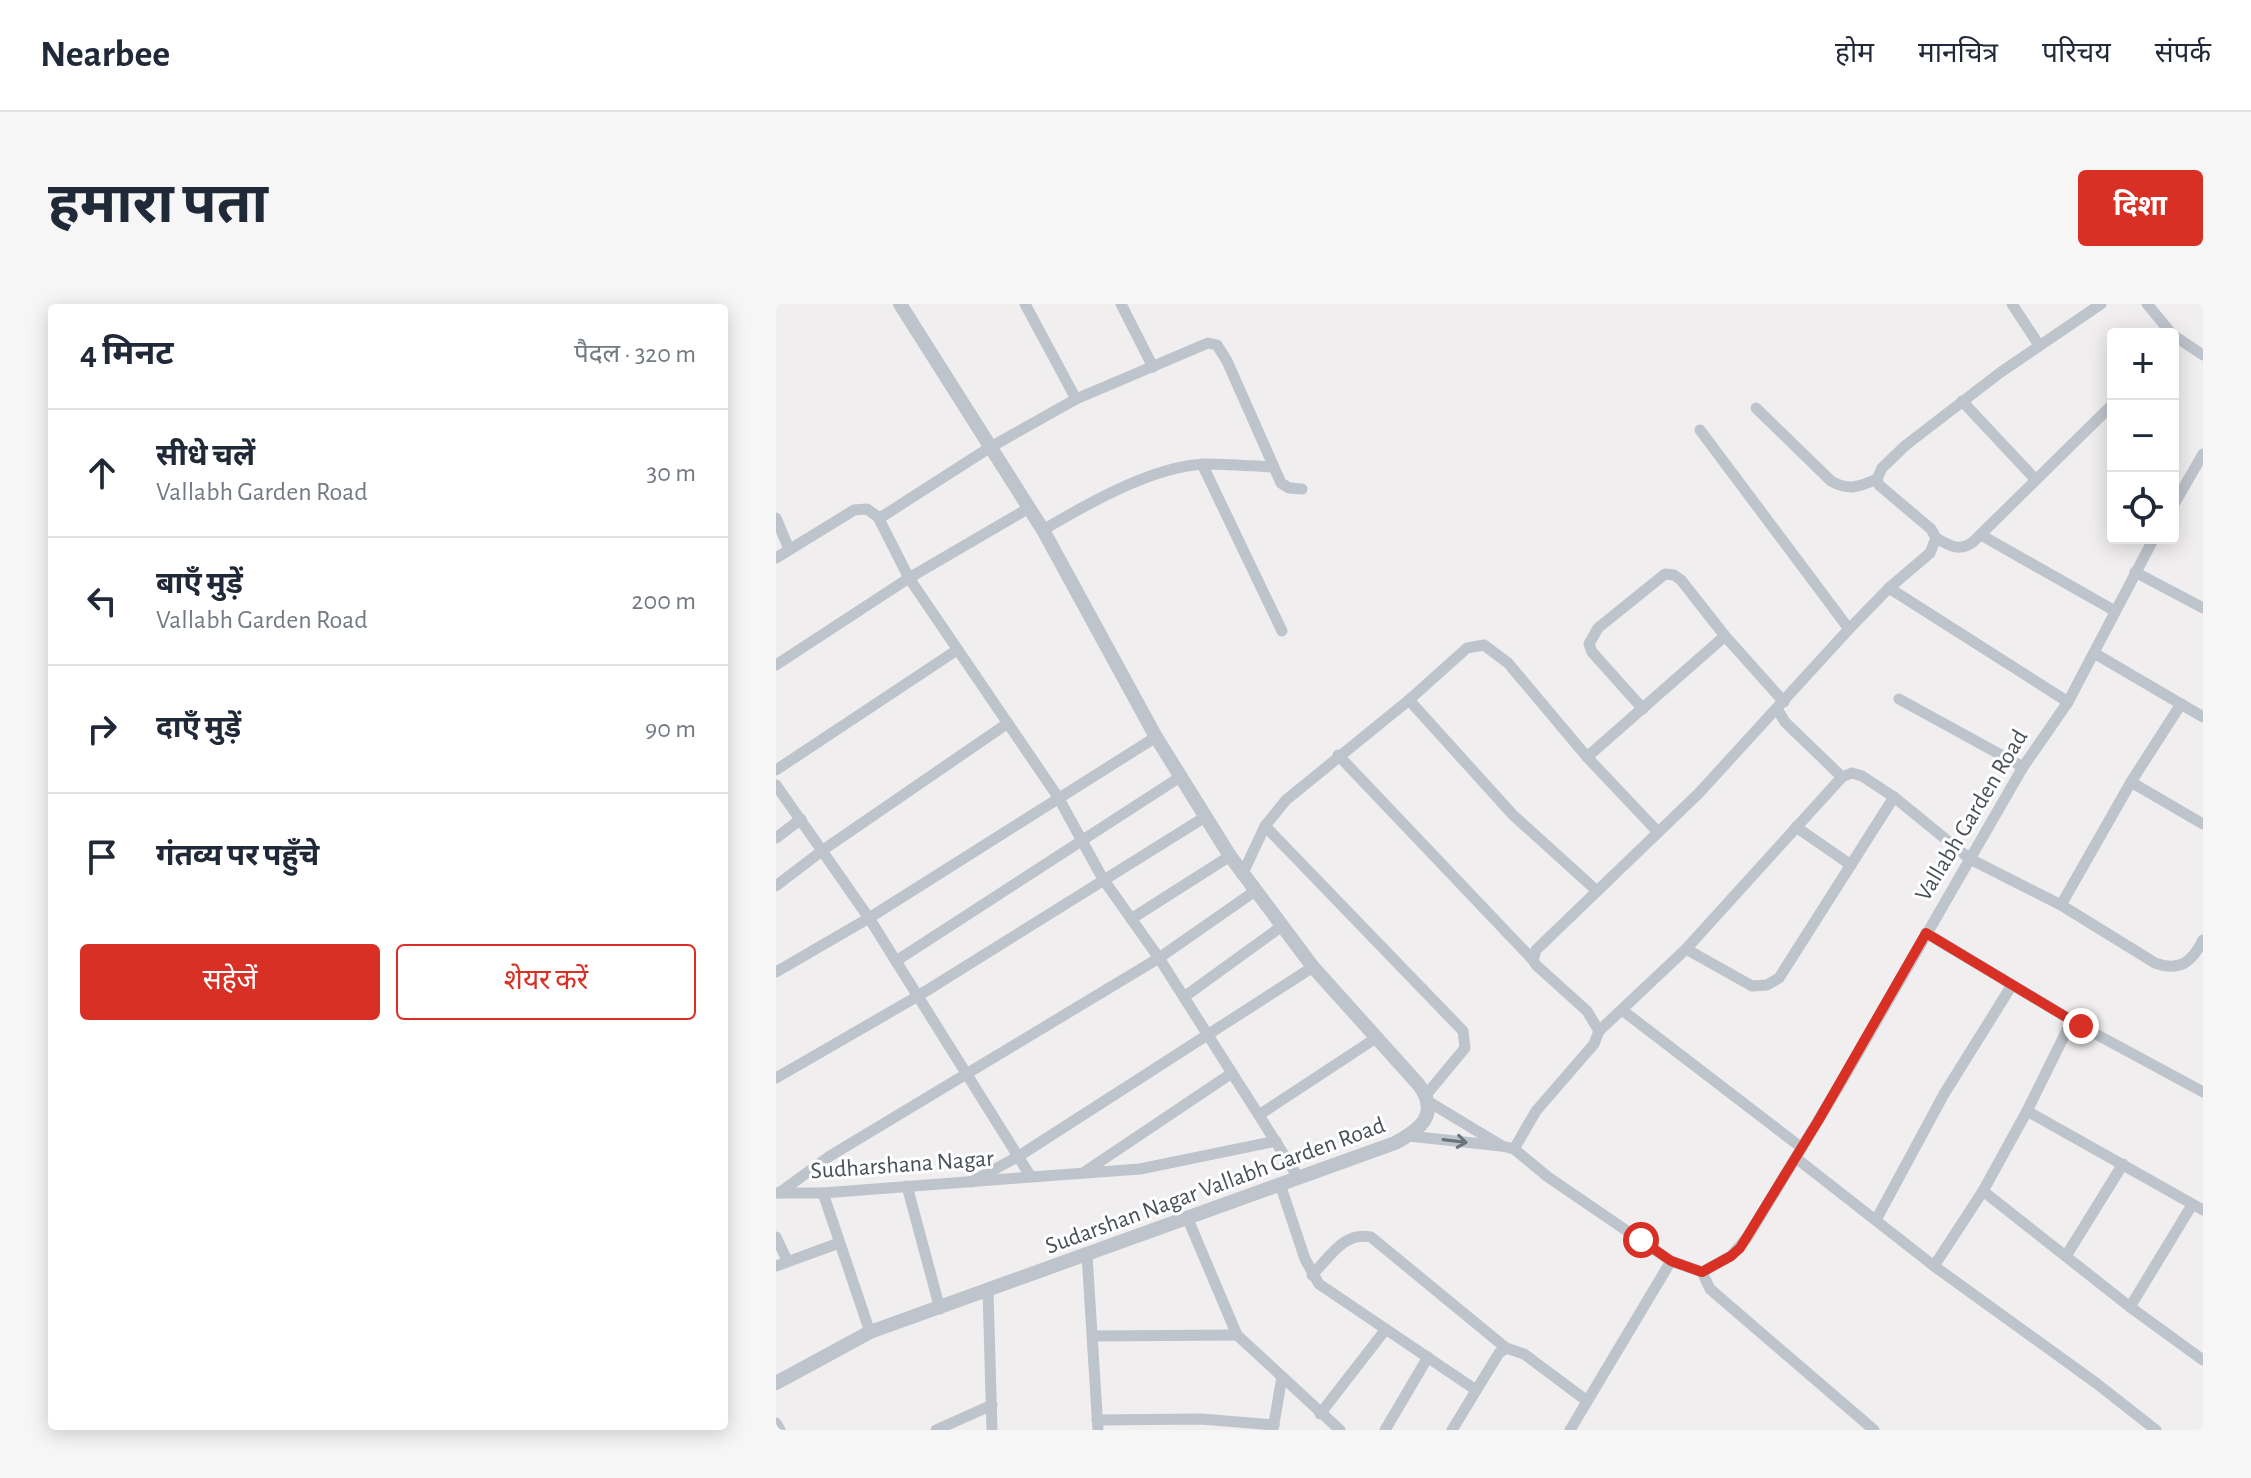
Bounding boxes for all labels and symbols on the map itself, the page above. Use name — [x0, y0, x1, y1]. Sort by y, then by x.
street label: Vallabh Garden Road — [1911, 726, 2032, 905]
route end — [2063, 1008, 2099, 1044]
street label: Sudarshan Nagar Vallabh Garden Road — [1042, 1113, 1388, 1259]
one-way arrow — [1442, 1133, 1468, 1148]
street label: Sudharshana Nagar — [810, 1147, 995, 1183]
route start — [1623, 1222, 1659, 1258]

